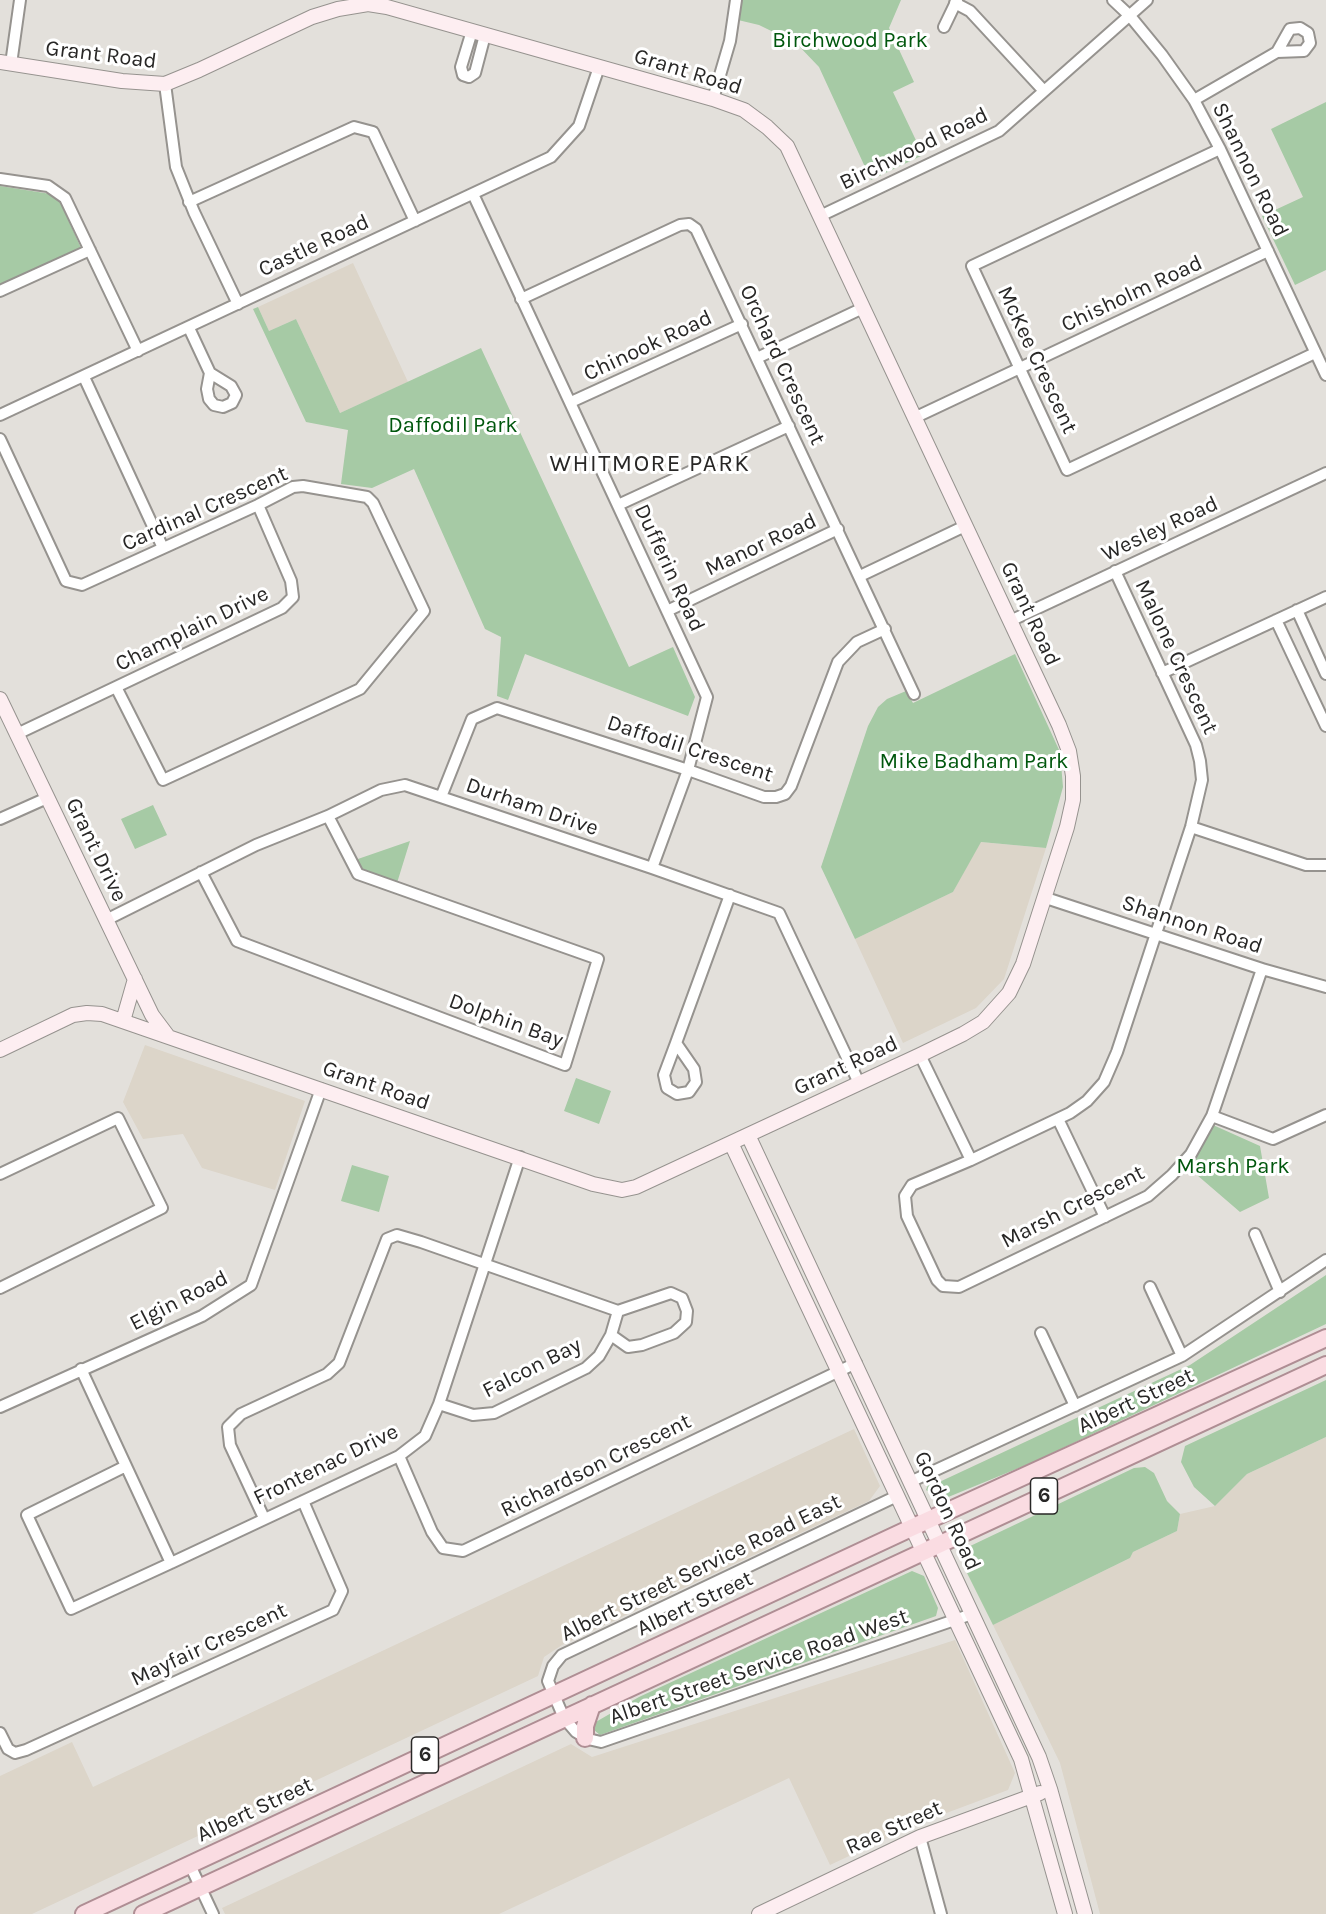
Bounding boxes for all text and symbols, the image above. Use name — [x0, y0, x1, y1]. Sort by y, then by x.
park label: Birchwood Park — [772, 28, 928, 54]
street label: Grant Road — [44, 35, 158, 75]
street label: Grant Road — [631, 43, 745, 101]
street label: Shannon Road — [1206, 98, 1294, 242]
street label: Birchwood Road — [836, 102, 992, 196]
street label: Castle Road — [255, 209, 373, 283]
street label: Chisholm Road — [1057, 250, 1207, 338]
street label: Orchard Crescent — [733, 281, 831, 449]
street label: McKee Crescent — [991, 282, 1083, 438]
street label: Chinook Road — [579, 305, 717, 387]
park label: Daffodil Park — [388, 413, 518, 439]
district label: WHITMORE PARK — [550, 450, 750, 478]
street label: Cardinal Crescent — [118, 461, 292, 557]
street label: Wesley Road — [1098, 491, 1222, 567]
street label: Dufferin Road — [628, 500, 710, 636]
street label: Manor Road — [701, 508, 821, 582]
street label: Grant Road — [994, 558, 1066, 670]
street label: Malone Crescent — [1129, 576, 1223, 738]
street label: Champlain Drive — [111, 581, 273, 677]
street label: Daffodil Crescent — [604, 710, 776, 788]
park label: Mike Badham Park — [880, 749, 1068, 775]
street label: Durham Drive — [462, 772, 602, 842]
street label: Grant Drive — [60, 794, 132, 906]
street label: Shannon Road — [1118, 890, 1266, 960]
street label: Dolphin Bay — [445, 988, 567, 1054]
street label: Grant Road — [790, 1030, 902, 1102]
street label: Grant Road — [319, 1055, 433, 1117]
park label: Marsh Park — [1176, 1154, 1290, 1180]
street label: Marsh Crescent — [997, 1160, 1149, 1254]
street label: Elgin Road — [125, 1265, 233, 1337]
street label: Falcon Bay — [478, 1332, 586, 1404]
street label: Albert Street — [1074, 1363, 1198, 1439]
street label: Richardson Crescent — [497, 1408, 695, 1524]
street label: Frontenac Drive — [249, 1419, 403, 1511]
street label: Gordon Road — [908, 1447, 986, 1575]
road number: 6 — [1030, 1478, 1058, 1514]
street label: Albert Street Service Road East — [557, 1489, 845, 1647]
street label: Albert Street — [633, 1566, 757, 1642]
street label: Mayfair Crescent — [127, 1597, 291, 1693]
street label: Albert Street Service Road West — [606, 1603, 912, 1731]
road number: 6 — [412, 1737, 438, 1773]
street label: Albert Street — [193, 1772, 317, 1848]
street label: Rae Street — [842, 1795, 946, 1861]

